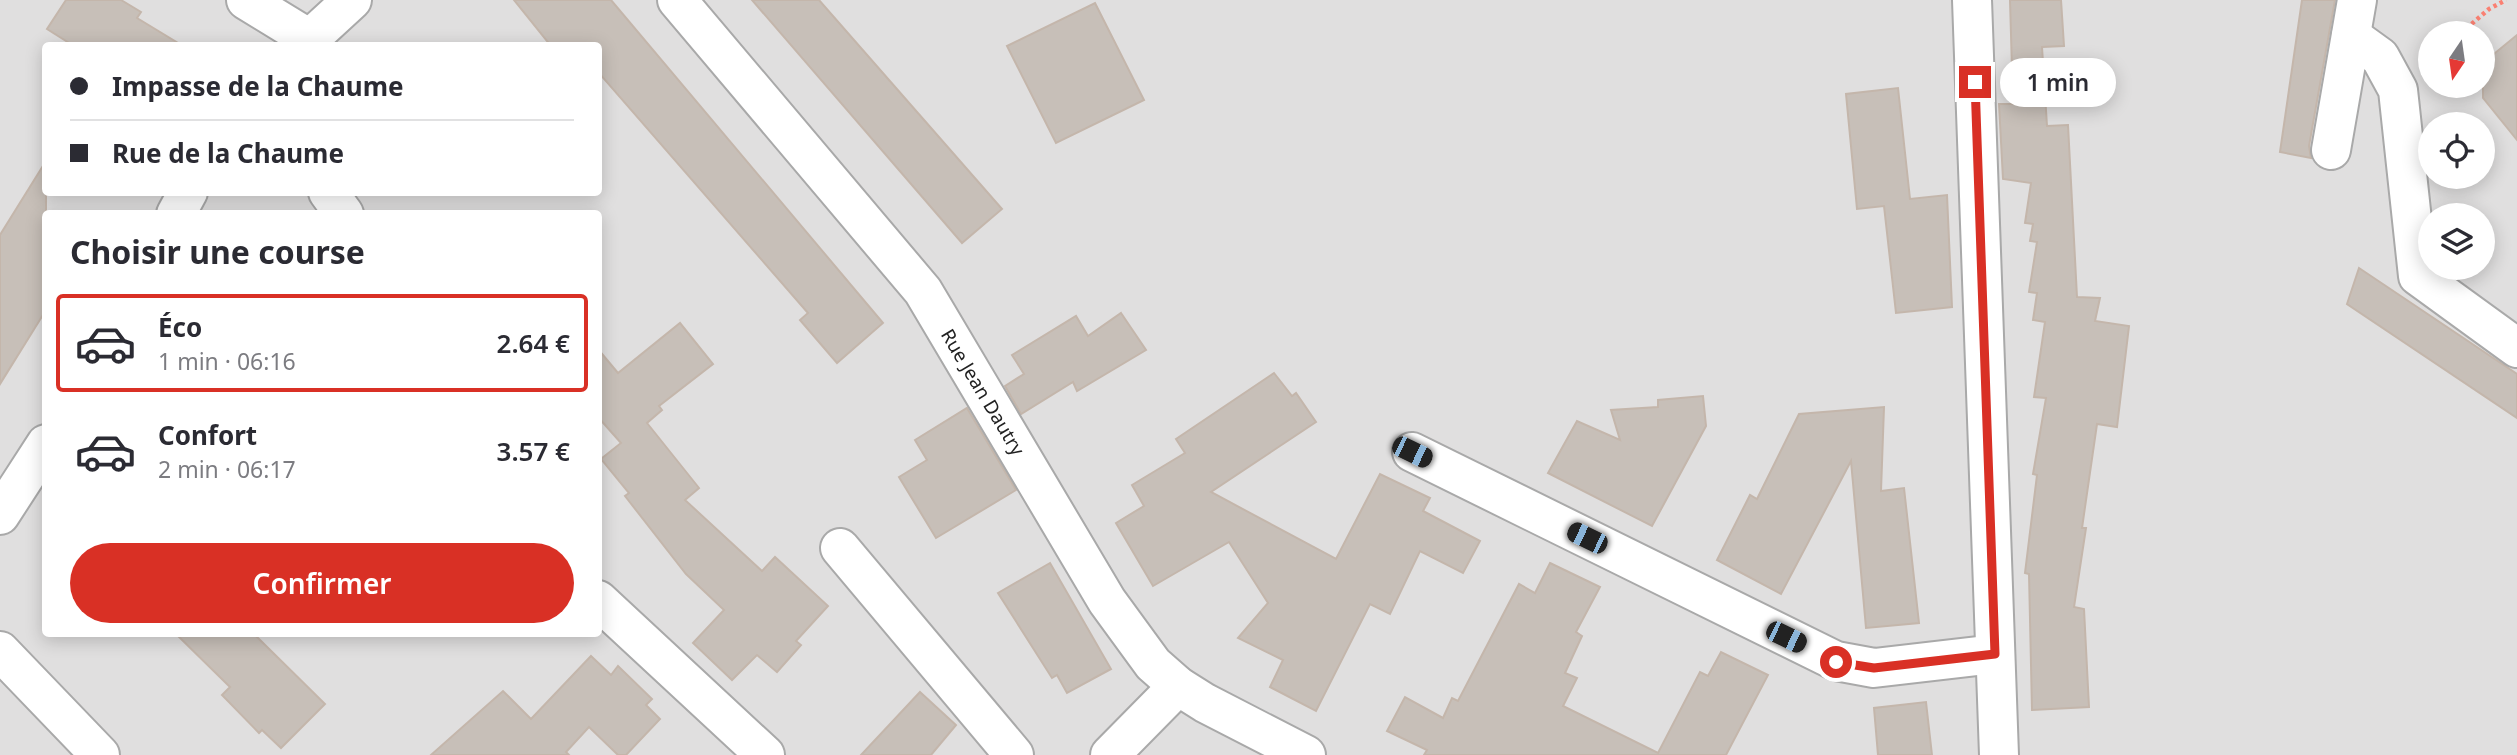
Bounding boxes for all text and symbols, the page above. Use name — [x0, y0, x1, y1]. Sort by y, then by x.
north arrow — [2418, 21, 2496, 98]
map controls — [2418, 21, 2495, 280]
callout: 1 min — [2000, 57, 2115, 106]
route end — [1959, 66, 1991, 98]
text: 1 min — [2027, 66, 2089, 98]
text: Impasse de la Chaume — [112, 68, 404, 104]
button: locate — [2418, 112, 2495, 189]
text: Rue de la Chaume — [112, 135, 344, 171]
button: layers — [2418, 203, 2495, 280]
text: Choisir une course — [70, 230, 365, 273]
text: Éco — [158, 309, 202, 345]
icon: car — [74, 312, 137, 375]
street label: Rue Jean Dautry — [935, 324, 1031, 460]
text: 2.64 € — [497, 325, 570, 361]
text: 1 min · 06:16 — [158, 345, 296, 377]
text: Confort — [158, 417, 257, 453]
icon: car — [74, 420, 137, 483]
text: 3.57 € — [497, 433, 570, 469]
car — [1389, 433, 1436, 471]
text: 2 min · 06:17 — [158, 453, 296, 485]
car — [1564, 519, 1611, 557]
button: Confirmer — [70, 543, 574, 623]
car — [1763, 618, 1810, 656]
route start — [1820, 646, 1852, 678]

